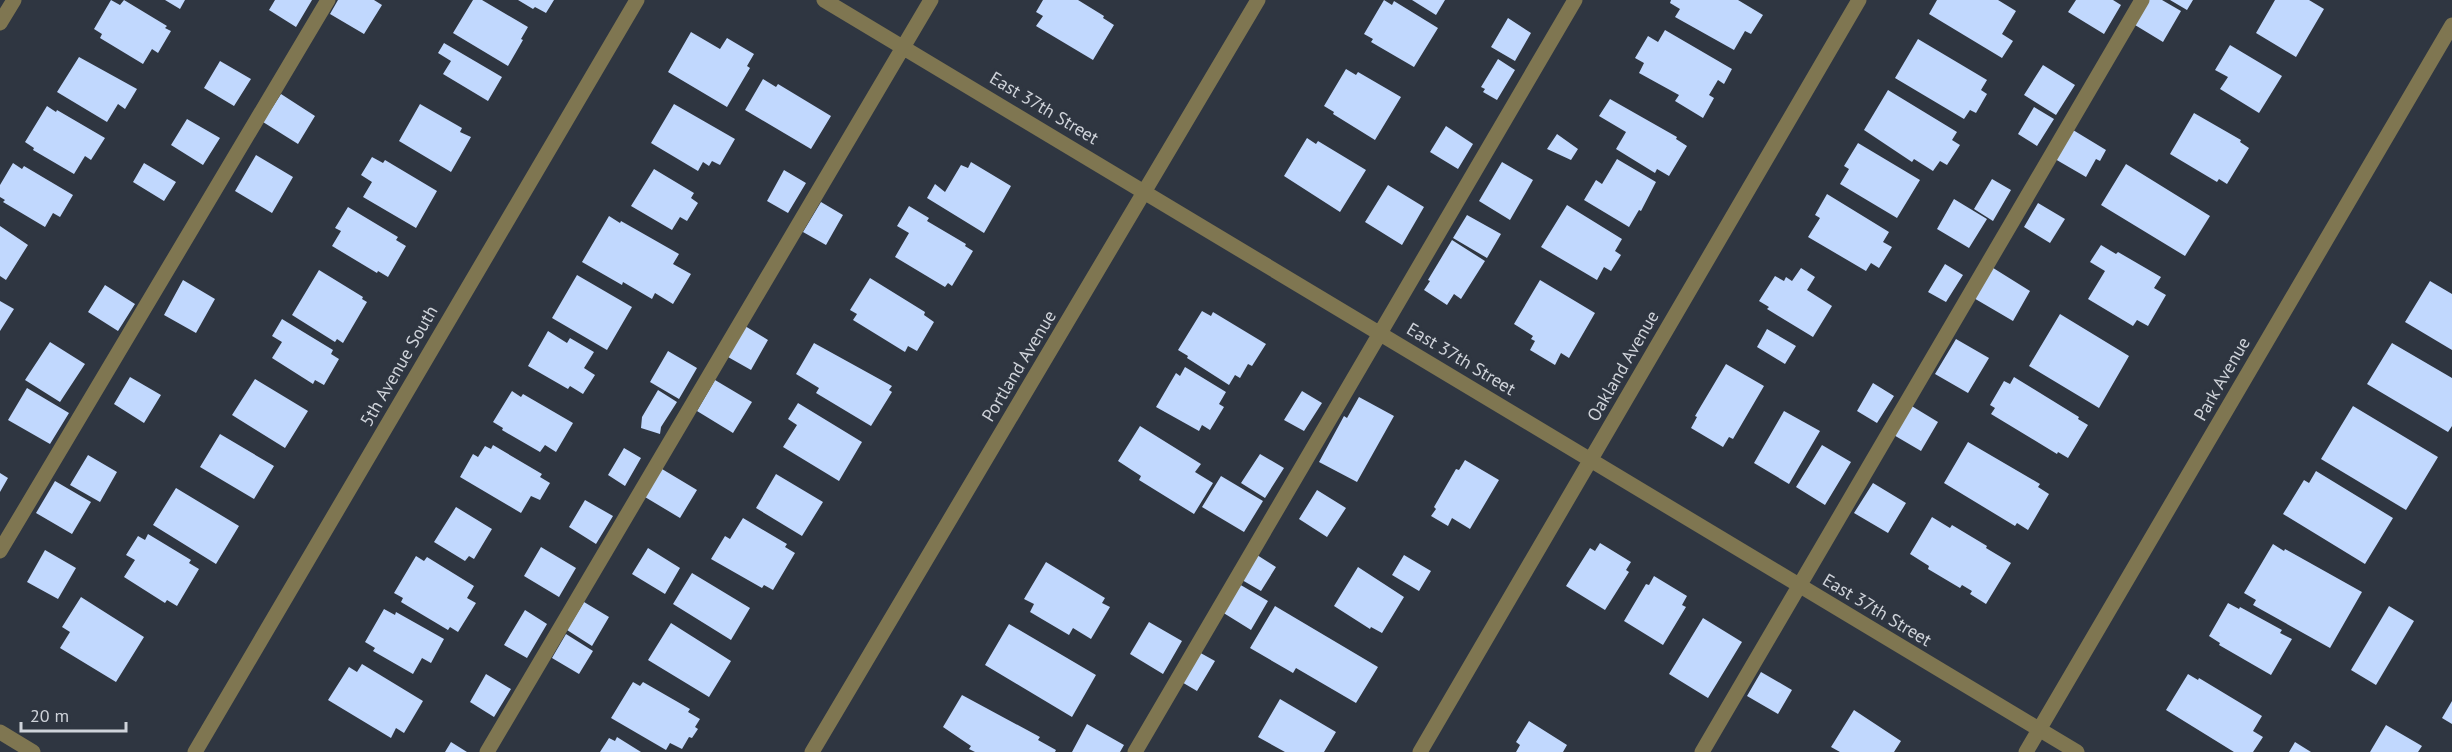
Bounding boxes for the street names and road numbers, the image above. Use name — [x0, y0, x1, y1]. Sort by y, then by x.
street label: East 37th Street — [986, 66, 1103, 149]
street label: 5th Avenue South — [355, 301, 442, 430]
street label: Portland Avenue — [976, 306, 1061, 426]
street label: Oakland Avenue — [1582, 306, 1664, 425]
street label: East 37th Street — [1403, 317, 1520, 400]
street label: Park Avenue — [2188, 333, 2255, 425]
street label: East 37th Street — [1819, 568, 1936, 651]

